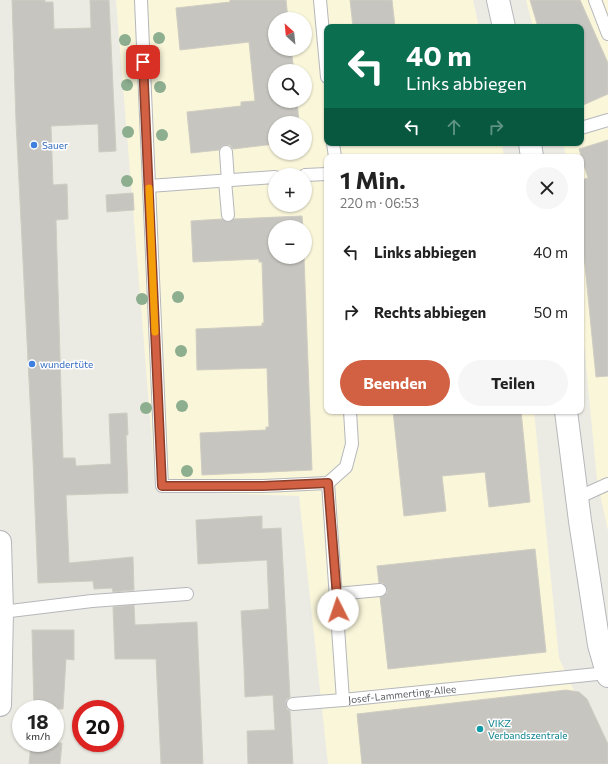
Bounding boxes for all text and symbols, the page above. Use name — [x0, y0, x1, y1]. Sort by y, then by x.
north arrow — [268, 12, 312, 56]
map controls — [268, 12, 312, 264]
text: 40 m — [406, 38, 472, 72]
icon: left — [340, 40, 392, 92]
pin — [126, 45, 160, 79]
icon: arrive — [132, 51, 154, 73]
button: search — [268, 64, 312, 108]
text: Links abbiegen — [406, 72, 527, 94]
button: layers — [268, 116, 312, 160]
icon: left — [401, 116, 423, 138]
icon: ahead — [443, 116, 465, 138]
icon: right — [485, 116, 507, 138]
place label: Sauer — [42, 139, 68, 151]
marker: Sauer — [29, 140, 39, 150]
text: 1 Min. — [340, 165, 406, 194]
button: close — [526, 167, 568, 209]
button: + — [268, 168, 312, 212]
text: 220 m · 06:53 — [340, 195, 419, 211]
button: − — [268, 220, 312, 264]
icon: left — [340, 241, 362, 263]
text: Links abbiegen — [374, 243, 476, 261]
text: 40 m — [533, 243, 568, 261]
icon: right — [340, 301, 362, 323]
text: Rechts abbiegen — [374, 303, 486, 321]
text: 50 m — [534, 303, 568, 321]
place label: wundertüte — [40, 358, 93, 370]
marker: wundertüte — [27, 359, 37, 369]
button: Beenden — [340, 360, 450, 406]
button: Teilen — [458, 360, 568, 406]
position arrow — [317, 589, 359, 631]
street label: Josef-Lammerting-Allee — [348, 682, 457, 705]
speed limit sign: 20 — [72, 700, 124, 752]
text: 18 — [27, 709, 49, 733]
place label: VIKZ Verbandszentrale — [488, 717, 568, 741]
marker: VIKZ Verbandszentrale — [475, 724, 485, 734]
text: km/h — [26, 730, 50, 742]

